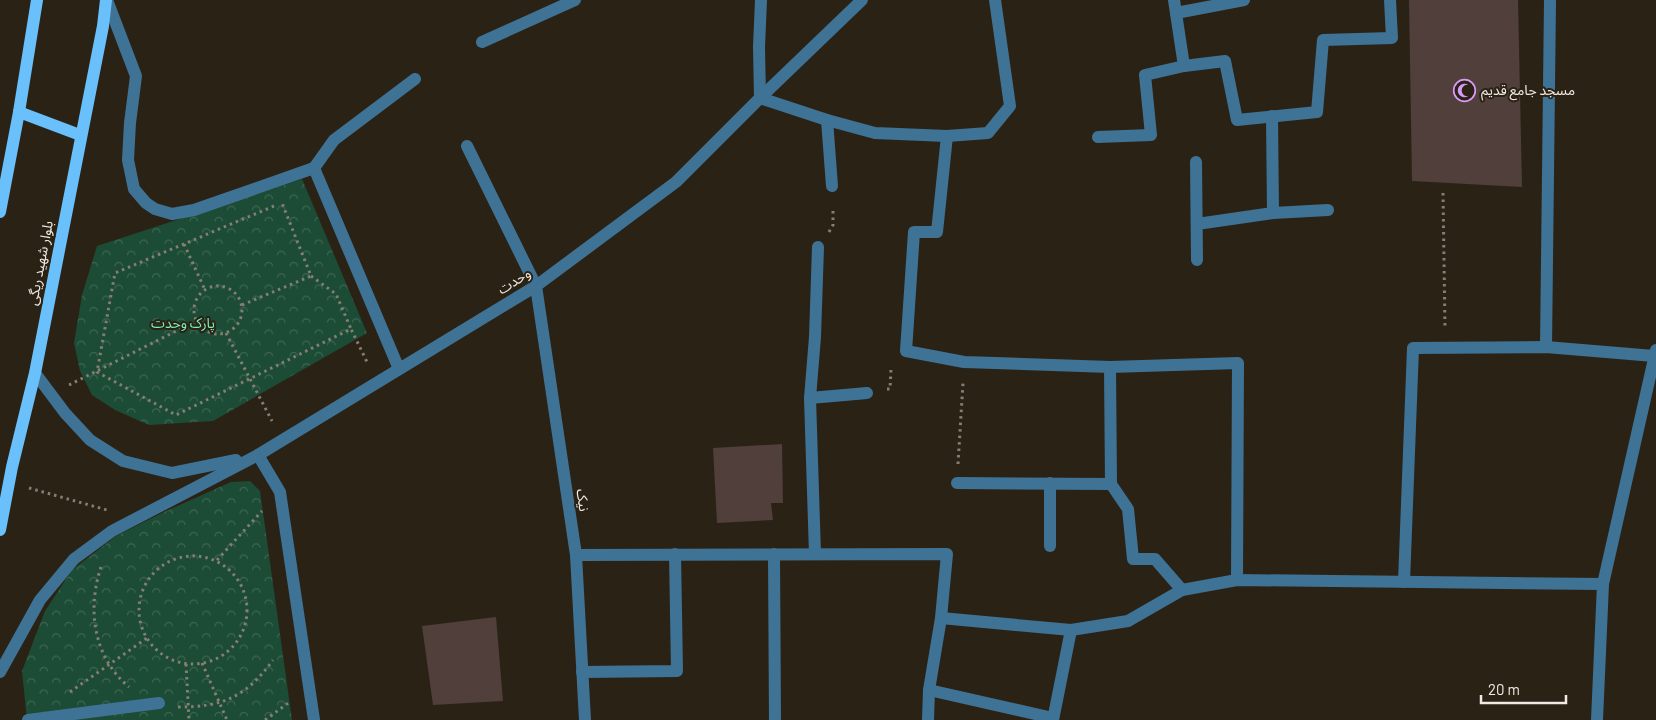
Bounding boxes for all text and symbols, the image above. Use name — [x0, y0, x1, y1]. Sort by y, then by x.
mosque icon: مسجد جامع قدیم — [1453, 78, 1477, 102]
place label: مسجد جامع قدیم — [1481, 81, 1575, 101]
street label: بلوار شهید ریگی — [23, 219, 57, 307]
street label: وحدت — [494, 264, 534, 298]
park label: پارک وحدت — [151, 314, 215, 333]
street label: نیک — [573, 488, 594, 513]
scale bar — [1481, 672, 1566, 704]
text: 20 m — [1488, 680, 1520, 698]

